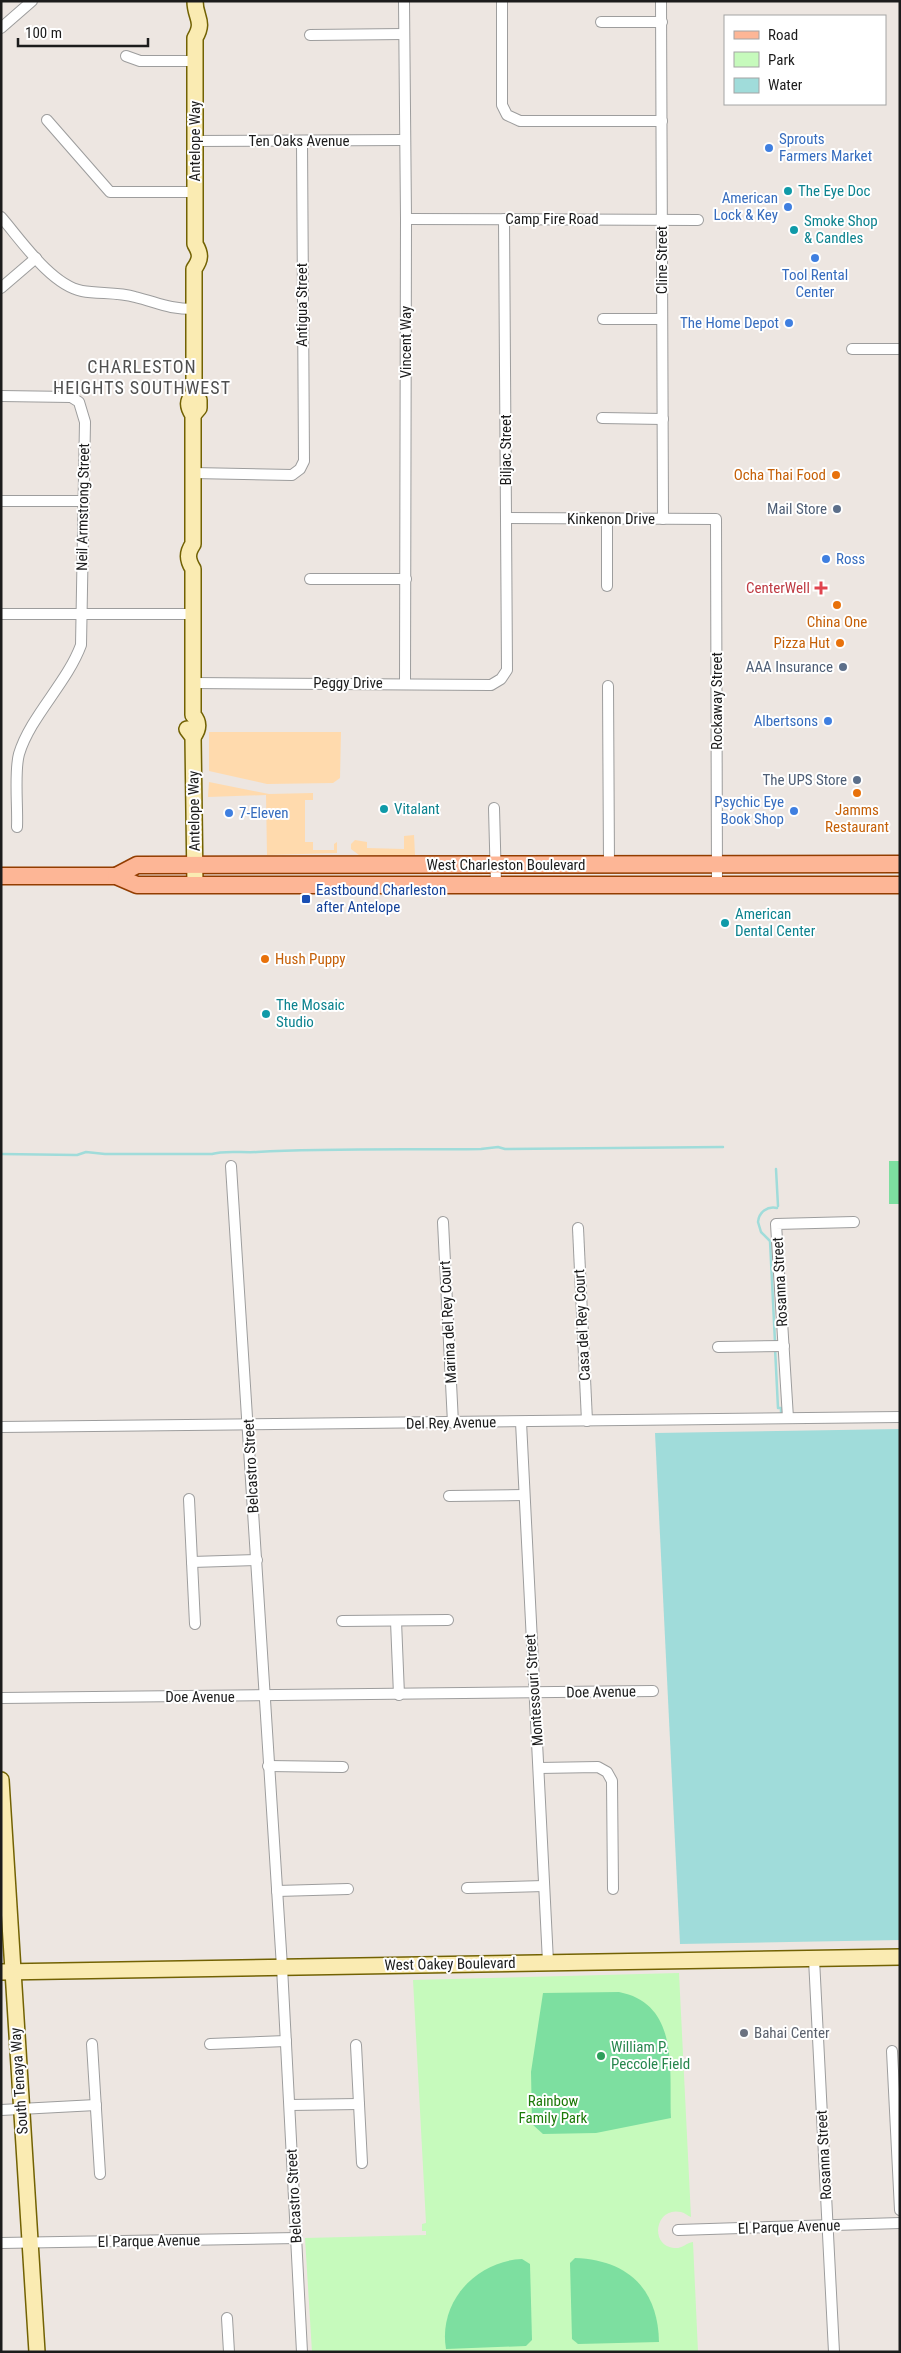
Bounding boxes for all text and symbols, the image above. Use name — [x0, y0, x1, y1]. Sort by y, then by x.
scale bar — [18, 15, 148, 47]
legend — [724, 15, 886, 105]
text: 100 m — [25, 24, 62, 42]
text: Road — [768, 26, 798, 44]
text: Park — [768, 51, 795, 69]
text: Water — [768, 76, 803, 94]
street label: Antelope Way — [186, 101, 204, 181]
place label: Sprouts Farmers Market — [779, 130, 872, 165]
street label: Ten Oaks Avenue — [248, 132, 350, 150]
marker: Sprouts Farmers Market — [763, 142, 775, 154]
place label: The Eye Doc — [798, 182, 871, 200]
marker: The Eye Doc — [782, 185, 794, 197]
place label: American Lock & Key — [713, 189, 778, 224]
marker: American Lock & Key — [782, 201, 794, 213]
street label: Camp Fire Road — [505, 210, 599, 228]
place label: Smoke Shop & Candles — [804, 212, 878, 247]
marker: Smoke Shop & Candles — [788, 224, 800, 236]
street label: Cline Street — [653, 226, 671, 294]
marker: Tool Rental Center — [809, 252, 821, 264]
street label: Antigua Street — [293, 263, 311, 347]
place label: Tool Rental Center — [782, 266, 848, 301]
street label: Vincent Way — [397, 306, 415, 378]
place label: The Home Depot — [680, 314, 779, 332]
marker: The Home Depot — [783, 317, 795, 329]
district label: CHARLESTON HEIGHTS SOUTHWEST — [53, 356, 231, 398]
street label: Biljac Street — [497, 414, 515, 486]
street label: Neil Armstrong Street — [73, 443, 93, 571]
place label: Ocha Thai Food — [734, 466, 826, 484]
marker: Ocha Thai Food — [830, 469, 842, 481]
place label: Mail Store — [767, 500, 827, 518]
marker: Mail Store — [831, 503, 843, 515]
street label: Kinkenon Drive — [567, 510, 655, 528]
place label: Ross — [836, 550, 865, 568]
marker: Ross — [820, 553, 832, 565]
place label: CenterWell — [746, 579, 810, 597]
marker: CenterWell — [814, 581, 828, 595]
marker: China One — [831, 599, 843, 611]
place label: China One — [807, 613, 867, 631]
place label: Pizza Hut — [773, 634, 830, 652]
marker: Pizza Hut — [834, 637, 846, 649]
street label: Rockaway Street — [708, 652, 726, 750]
place label: AAA Insurance — [746, 658, 833, 676]
marker: AAA Insurance — [837, 661, 849, 673]
street label: Peggy Drive — [313, 674, 383, 692]
place label: Albertsons — [754, 712, 818, 730]
marker: Albertsons — [822, 715, 834, 727]
street label: Antelope Way — [184, 770, 204, 852]
place label: The UPS Store — [762, 771, 847, 789]
marker: The UPS Store — [851, 774, 863, 786]
marker: Jamms Restaurant — [851, 787, 863, 799]
place label: Psychic Eye Book Shop — [714, 793, 784, 828]
place label: Vitalant — [394, 800, 440, 818]
place label: Jamms Restaurant — [825, 801, 889, 836]
marker: Vitalant — [378, 803, 390, 815]
place label: 7-Eleven — [239, 804, 289, 822]
marker: Psychic Eye Book Shop — [788, 805, 800, 817]
marker: 7-Eleven — [223, 807, 235, 819]
street label: West Charleston Boulevard — [426, 856, 586, 874]
place label: Eastbound Charleston after Antelope — [316, 881, 446, 916]
marker: Eastbound Charleston after Antelope — [300, 893, 312, 905]
place label: American Dental Center — [735, 905, 816, 940]
marker: American Dental Center — [719, 917, 731, 929]
place label: Hush Puppy — [275, 950, 346, 968]
marker: Hush Puppy — [259, 953, 271, 965]
place label: The Mosaic Studio — [276, 996, 345, 1031]
marker: The Mosaic Studio — [260, 1008, 272, 1020]
street label: Rosanna Street — [769, 1237, 791, 1327]
street label: Marina del Rey Court — [436, 1260, 460, 1384]
street label: Casa del Rey Court — [570, 1269, 594, 1381]
street label: Del Rey Avenue — [406, 1413, 496, 1433]
street label: Belcastro Street — [240, 1418, 262, 1514]
street label: Montessouri Street — [521, 1633, 547, 1747]
street label: Doe Avenue — [566, 1682, 636, 1702]
street label: Doe Avenue — [165, 1688, 235, 1706]
street label: West Oakey Boulevard — [384, 1954, 516, 1974]
place label: Bahai Center — [754, 2024, 830, 2042]
street label: South Tenaya Way — [6, 2027, 32, 2135]
marker: Bahai Center — [738, 2027, 750, 2039]
place label: William P. Peccole Field — [611, 2038, 690, 2073]
marker: William P. Peccole Field — [595, 2050, 607, 2062]
park label: Rainbow Family Park — [519, 2092, 588, 2127]
street label: Rosanna Street — [813, 2110, 835, 2200]
street label: Belcastro Street — [283, 2148, 305, 2244]
street label: El Parque Avenue — [737, 2216, 841, 2238]
street label: El Parque Avenue — [98, 2231, 200, 2251]

